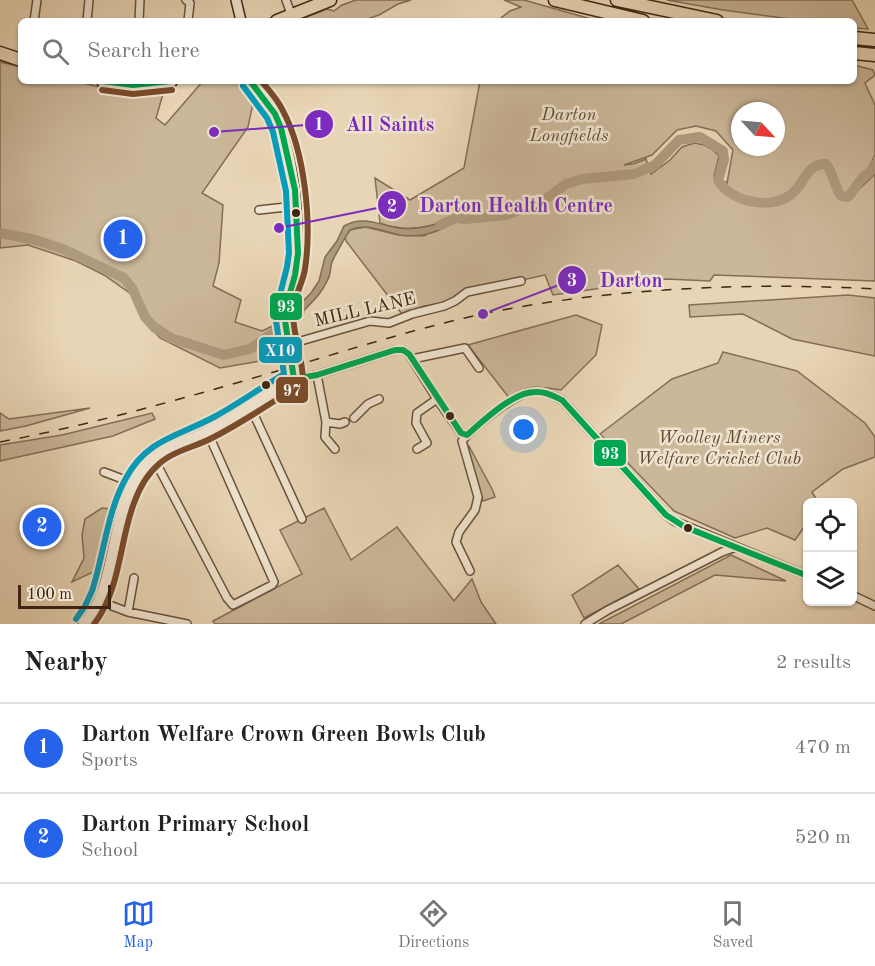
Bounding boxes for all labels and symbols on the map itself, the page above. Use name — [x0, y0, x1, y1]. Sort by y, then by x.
north arrow — [731, 102, 785, 156]
callout: All Saints — [304, 105, 447, 143]
park label: Darton Longfields — [528, 106, 609, 145]
text: 1 — [314, 116, 324, 134]
text: All Saints — [346, 116, 434, 136]
callout: Darton Health Centre — [377, 186, 625, 224]
text: Darton Health Centre — [419, 197, 613, 217]
text: 2 — [387, 198, 397, 216]
unlabelled marker — [290, 207, 302, 219]
pin: 1 — [104, 216, 142, 262]
callout: Darton — [557, 261, 674, 299]
text: 3 — [567, 272, 577, 290]
text: Darton — [599, 272, 663, 292]
street label: MILL LANE — [313, 290, 417, 330]
line badge: 93 — [269, 292, 303, 321]
text: 93 — [277, 300, 295, 316]
line badge: X10 — [258, 336, 303, 364]
text: X10 — [265, 344, 295, 360]
line badge: 97 — [275, 376, 309, 404]
unlabelled marker — [260, 379, 272, 391]
text: 97 — [283, 384, 301, 400]
unlabelled marker — [444, 410, 456, 422]
your location — [509, 415, 538, 444]
park label: Woolley Miners Welfare Cricket Club — [637, 429, 801, 468]
line badge: 93 — [593, 439, 627, 467]
text: 93 — [601, 447, 619, 463]
pin: 2 — [22, 504, 62, 550]
unlabelled marker — [682, 522, 694, 534]
scale bar — [18, 582, 111, 610]

